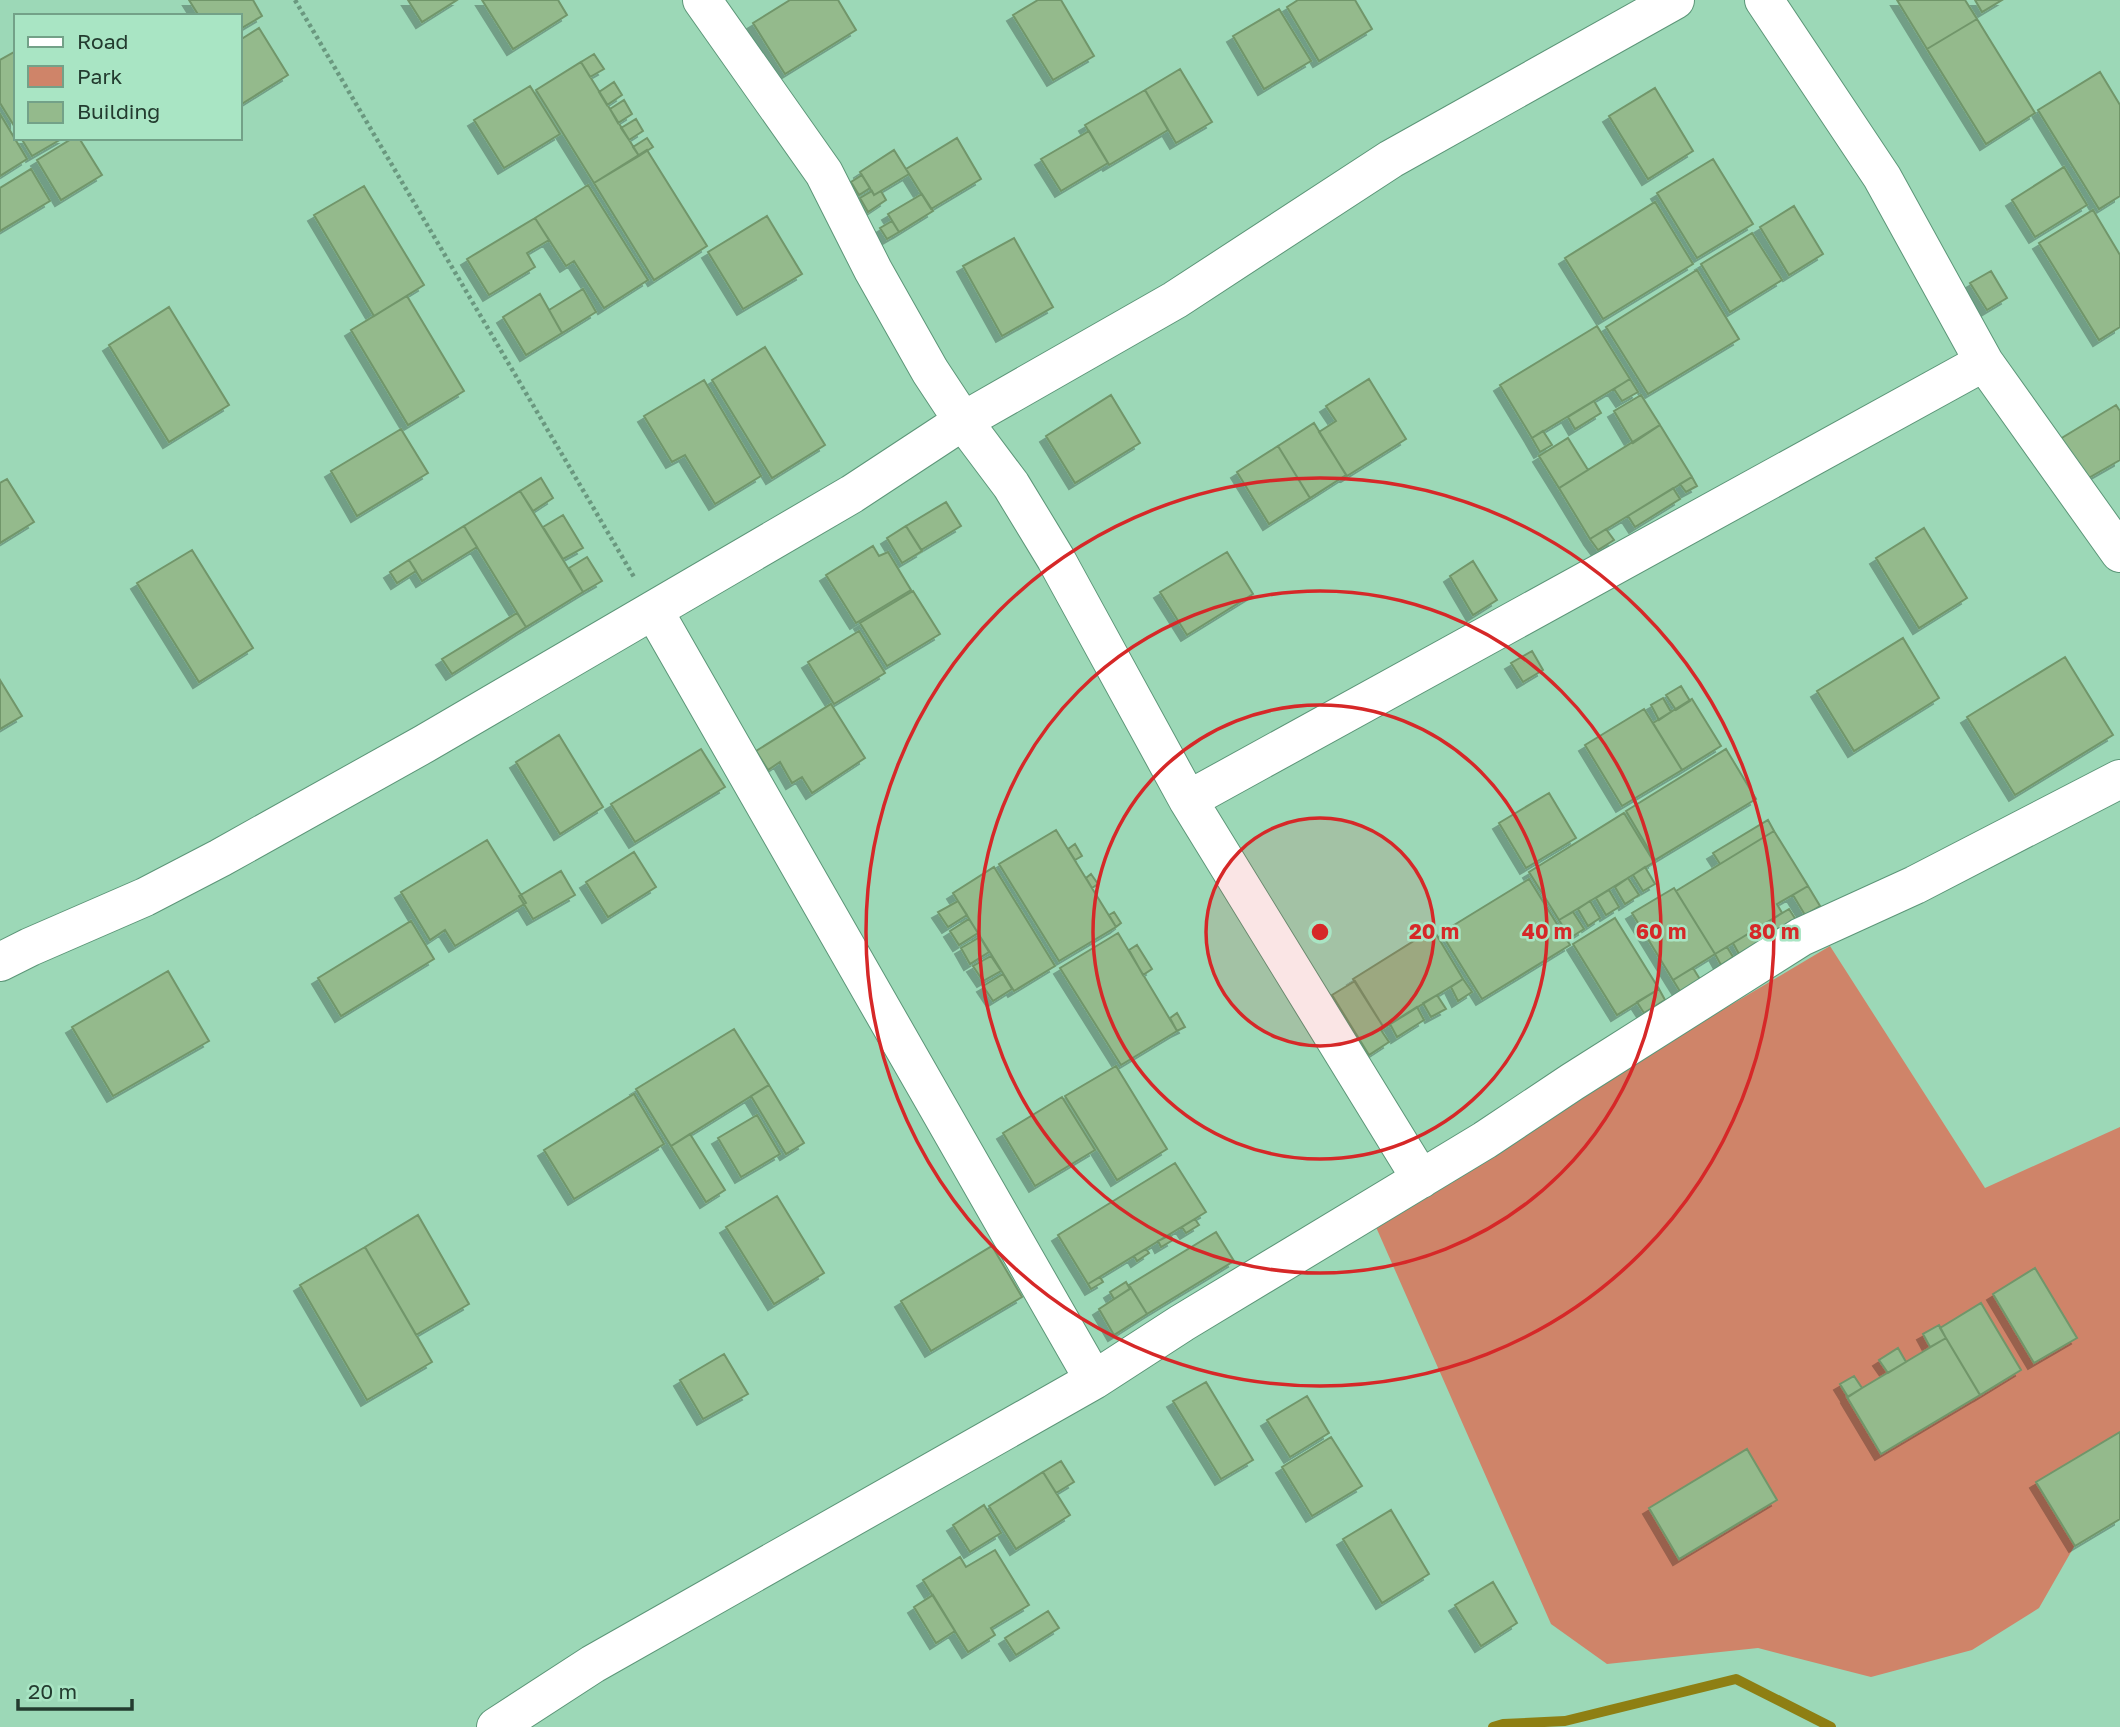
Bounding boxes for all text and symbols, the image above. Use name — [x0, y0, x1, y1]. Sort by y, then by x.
legend — [14, 14, 242, 140]
text: Road — [77, 28, 128, 54]
text: Park — [77, 63, 123, 89]
text: Building — [77, 98, 160, 124]
text: 20 m — [1409, 918, 1459, 944]
text: 40 m — [1522, 918, 1572, 944]
text: 60 m — [1636, 918, 1686, 944]
text: 80 m — [1749, 918, 1799, 944]
centre of rings — [1308, 920, 1332, 944]
scale bar — [18, 1668, 131, 1712]
text: 20 m — [28, 1678, 77, 1704]

